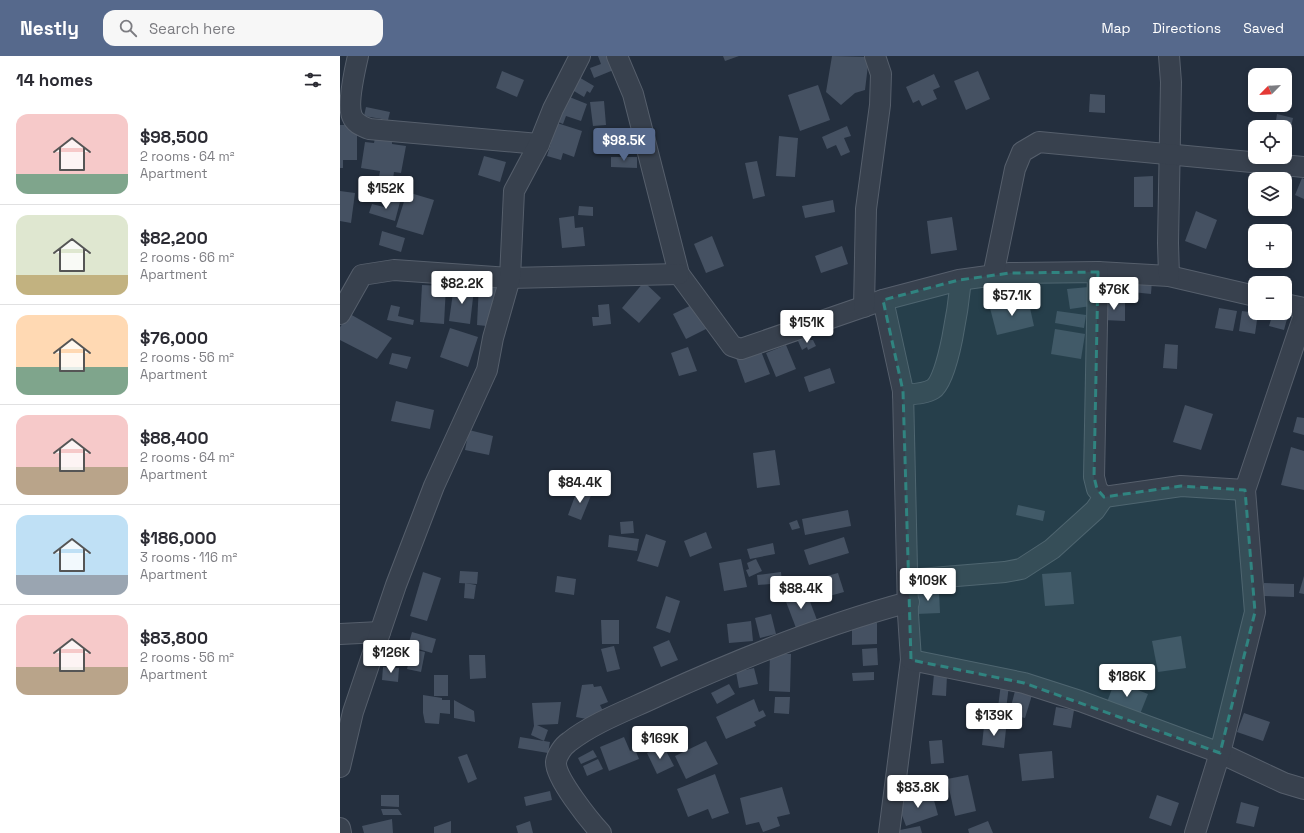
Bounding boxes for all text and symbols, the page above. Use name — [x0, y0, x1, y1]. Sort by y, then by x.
search box — [103, 10, 383, 46]
text: Nestly — [20, 16, 79, 41]
icon: search — [117, 17, 139, 39]
text: Search here — [149, 19, 235, 38]
text: Map — [1101, 19, 1131, 37]
text: Directions — [1153, 19, 1221, 37]
text: Saved — [1243, 19, 1284, 37]
north arrow — [1248, 68, 1292, 112]
map controls — [1248, 68, 1292, 320]
text: 14 homes — [16, 69, 93, 91]
icon: filters — [302, 69, 324, 91]
button: locate — [1248, 120, 1292, 164]
text: $98,500 — [140, 126, 208, 148]
pin: $98.5K — [591, 128, 657, 162]
icon: home — [48, 130, 96, 178]
text: $98.5K — [602, 132, 646, 149]
text: 2 rooms · 64 m² — [140, 148, 234, 165]
text: Apartment — [140, 165, 208, 182]
button: layers — [1248, 172, 1292, 216]
pin: $152K — [358, 176, 414, 210]
text: $152K — [367, 180, 405, 197]
button: + — [1248, 224, 1292, 268]
text: $82,200 — [140, 227, 208, 249]
icon: home — [48, 231, 96, 279]
text: 2 rooms · 66 m² — [140, 249, 234, 266]
text: Apartment — [140, 266, 208, 283]
pin: $82.2K — [429, 271, 495, 305]
text: $82.2K — [440, 275, 484, 292]
button: − — [1248, 276, 1292, 320]
pin: $76K — [1090, 277, 1138, 311]
text: $76K — [1098, 281, 1130, 298]
pin: $57.1K — [979, 283, 1045, 317]
text: $57.1K — [992, 287, 1032, 304]
pin: $151K — [779, 310, 835, 344]
text: $151K — [789, 314, 825, 331]
text: $76,000 — [140, 327, 208, 349]
icon: home — [48, 331, 96, 379]
text: 2 rooms · 56 m² — [140, 349, 234, 366]
text: Apartment — [140, 366, 208, 383]
text: $88,400 — [140, 427, 209, 449]
icon: home — [48, 431, 96, 479]
text: 2 rooms · 64 m² — [140, 449, 234, 466]
text: Apartment — [140, 466, 208, 483]
pin: $84.4K — [547, 470, 613, 504]
text: $84.4K — [558, 474, 602, 491]
text: $186,000 — [140, 527, 217, 549]
icon: home — [48, 531, 96, 579]
text: 3 rooms · 116 m² — [140, 549, 237, 566]
text: Apartment — [140, 566, 208, 583]
pin: $109K — [900, 568, 956, 602]
text: $109K — [909, 572, 947, 589]
pin: $88.4K — [768, 576, 834, 610]
text: $88.4K — [779, 580, 823, 597]
text: $83,800 — [140, 627, 208, 649]
icon: home — [48, 631, 96, 679]
pin: $126K — [363, 640, 419, 674]
text: $126K — [372, 644, 410, 661]
text: 2 rooms · 56 m² — [140, 649, 234, 666]
pin: $186K — [1099, 664, 1155, 698]
text: Apartment — [140, 666, 208, 683]
text: $186K — [1108, 668, 1146, 685]
pin: $139K — [966, 703, 1022, 737]
text: $139K — [975, 707, 1013, 724]
pin: $169K — [632, 726, 688, 760]
text: $169K — [641, 730, 679, 747]
pin: $83.8K — [885, 775, 951, 809]
text: $83.8K — [896, 779, 940, 796]

